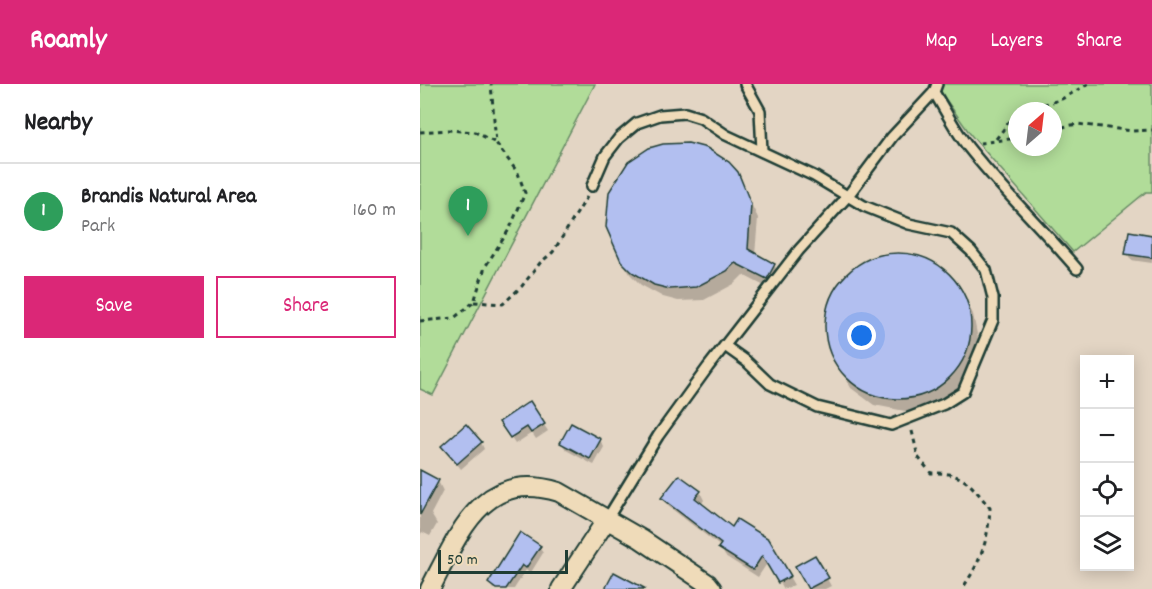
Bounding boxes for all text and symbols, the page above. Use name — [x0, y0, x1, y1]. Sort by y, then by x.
text: Roamly — [30, 22, 106, 62]
text: Map — [926, 27, 957, 57]
text: Layers — [990, 27, 1043, 57]
text: Share — [1076, 27, 1122, 57]
north arrow — [1008, 102, 1062, 156]
text: Nearby — [24, 105, 92, 142]
text: Brandis Natural Area — [81, 182, 256, 213]
pin: 1 — [448, 186, 488, 236]
text: 1 — [41, 197, 46, 225]
text: 160 m — [353, 197, 396, 225]
text: Park — [81, 213, 115, 241]
button: Save — [24, 276, 204, 338]
button: Share — [216, 276, 396, 338]
your location — [847, 321, 876, 350]
map controls — [1080, 355, 1134, 571]
button: + — [1080, 355, 1134, 409]
button: − — [1080, 409, 1134, 463]
button: locate — [1080, 463, 1134, 517]
button: layers — [1080, 517, 1134, 571]
scale bar — [438, 547, 568, 574]
text: 50 m — [447, 549, 478, 572]

